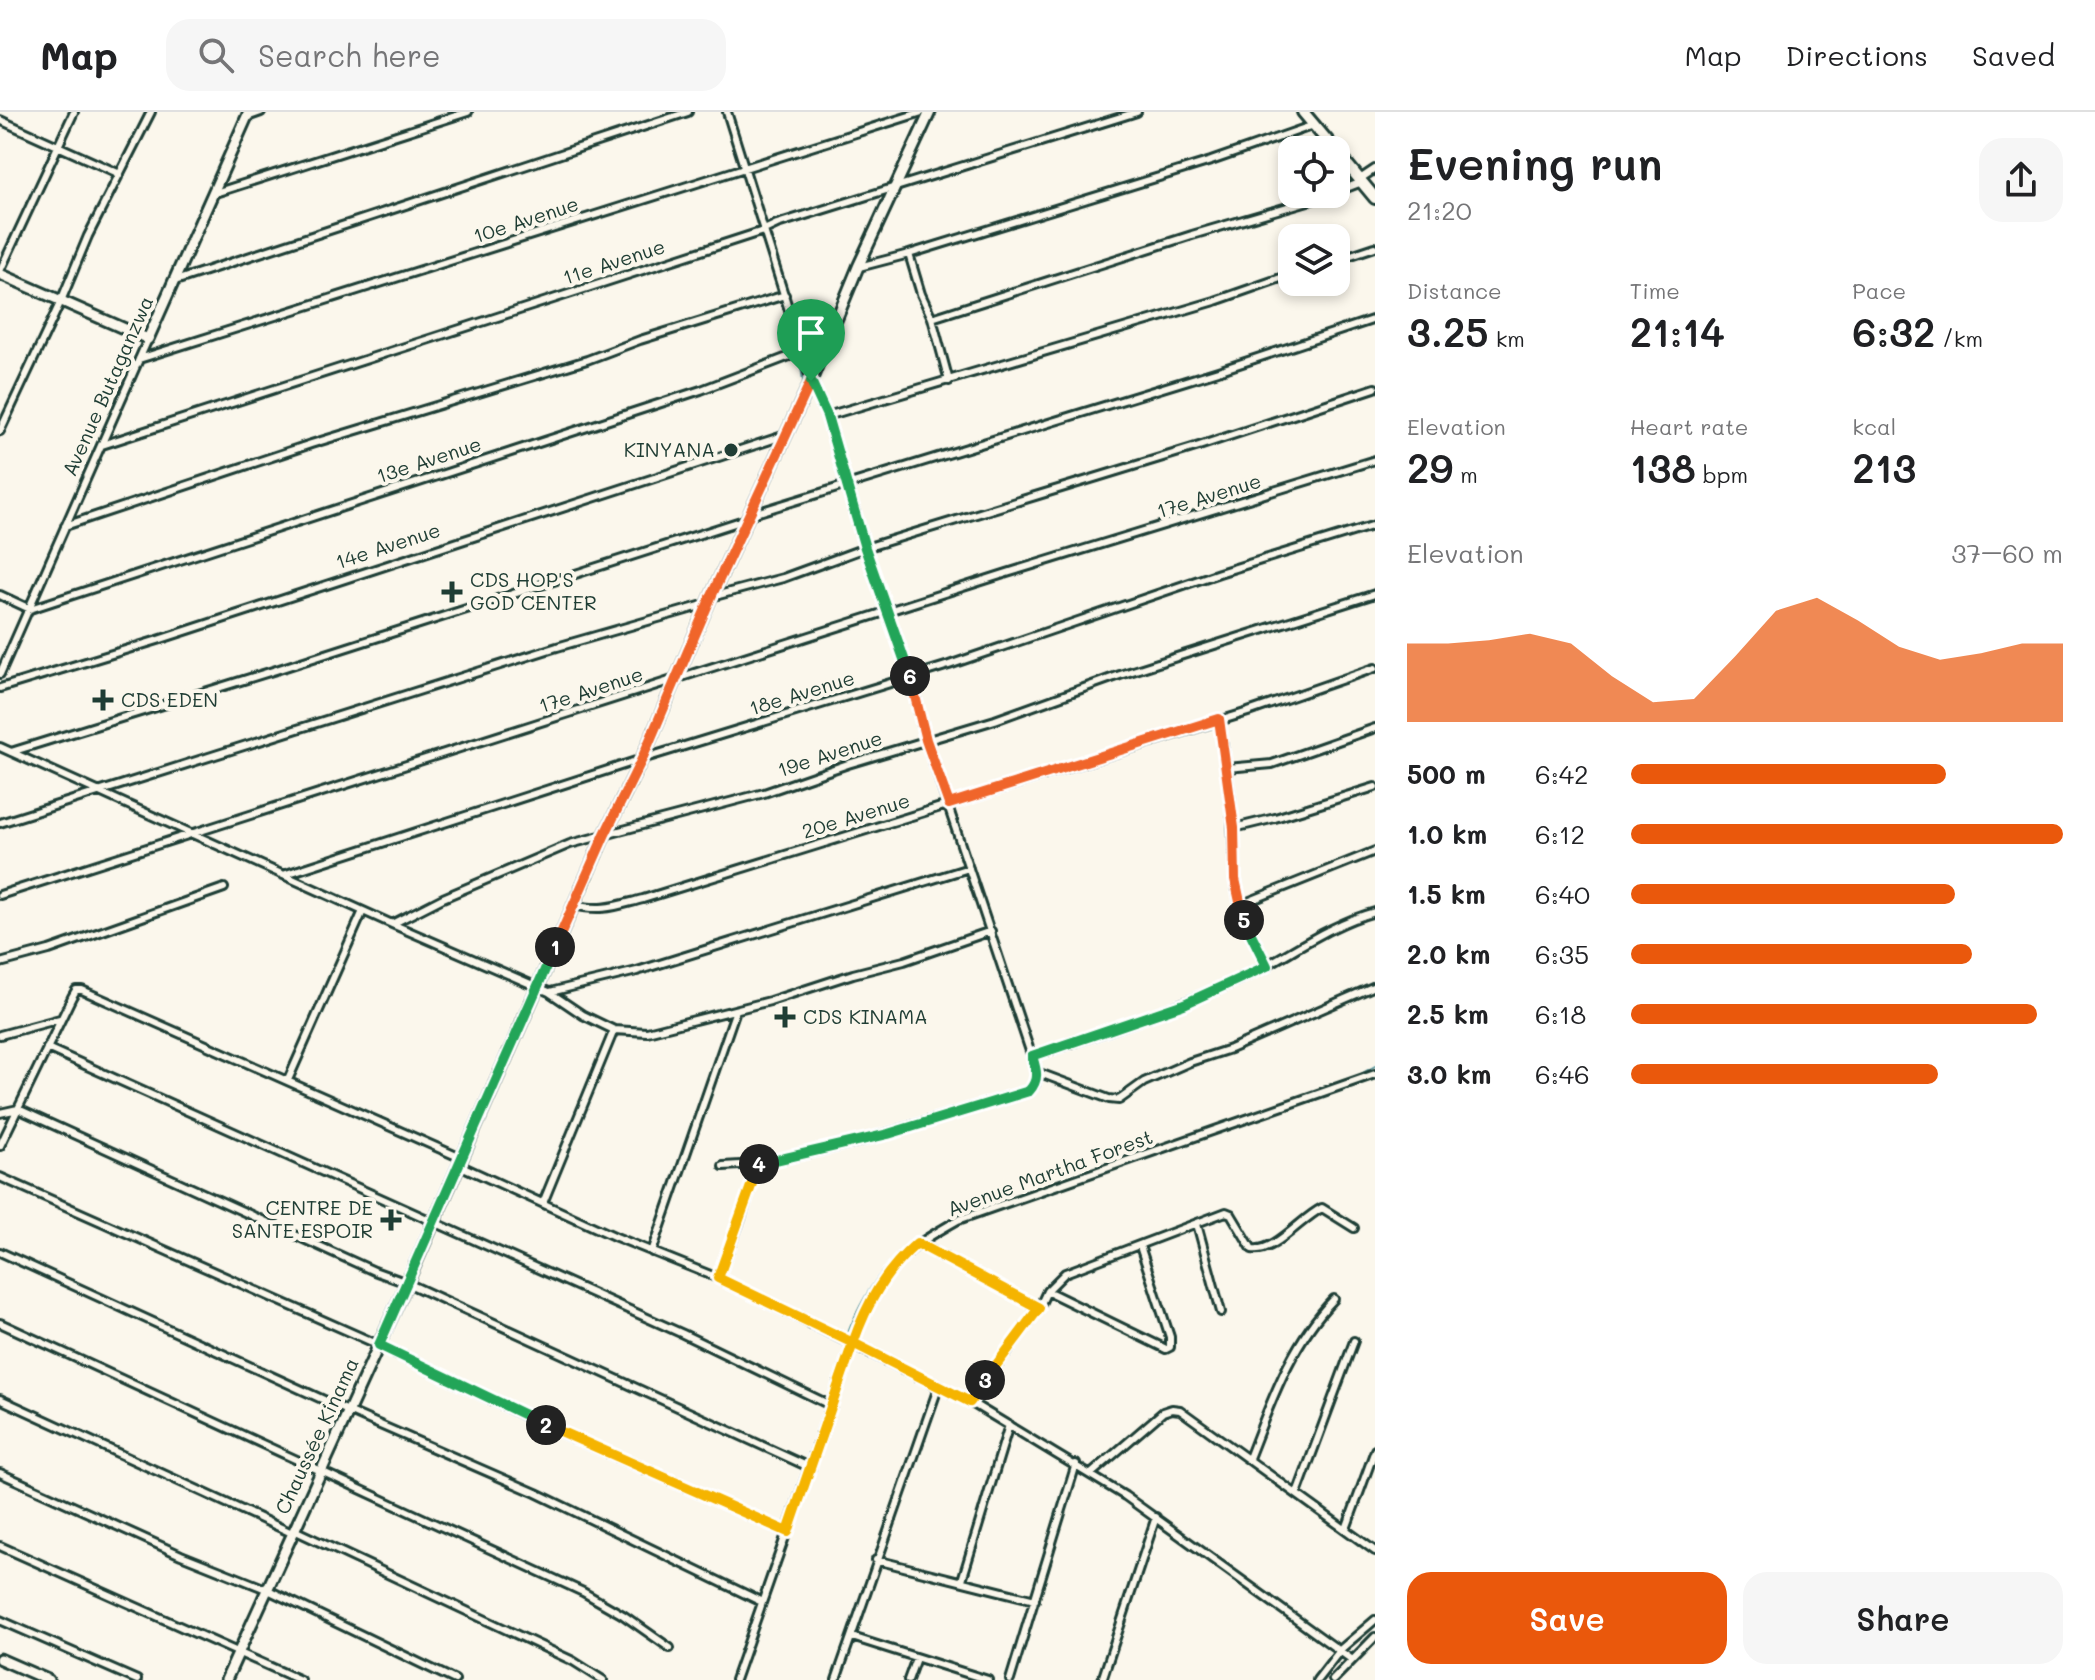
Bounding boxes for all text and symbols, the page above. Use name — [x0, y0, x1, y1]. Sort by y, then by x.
search box — [166, 19, 726, 91]
text: Map — [40, 30, 118, 80]
icon: search — [194, 33, 238, 77]
text: Search here — [258, 35, 441, 75]
text: Map — [1685, 37, 1742, 73]
text: Directions — [1786, 37, 1928, 73]
text: Saved — [1972, 37, 2055, 73]
text: Evening run — [1407, 134, 1662, 191]
map controls — [1278, 136, 1350, 296]
button: locate — [1278, 136, 1350, 208]
button: share — [1979, 138, 2063, 222]
street label: 10e Avenue — [470, 190, 582, 248]
text: 21:20 — [1407, 193, 1472, 227]
button: layers — [1278, 224, 1350, 296]
street label: 11e Avenue — [559, 232, 668, 290]
text: Distance — [1407, 276, 1502, 305]
text: Time — [1630, 276, 1680, 305]
text: Pace — [1852, 276, 1906, 305]
street label: Avenue Butaganzwa — [56, 291, 159, 480]
pin — [777, 299, 845, 381]
text: 3.25 — [1407, 305, 1489, 357]
text: 21:14 — [1630, 305, 1725, 357]
text: 6:32 — [1852, 305, 1935, 357]
icon: arrive — [789, 311, 833, 355]
text: km — [1489, 324, 1525, 353]
text: /km — [1935, 324, 1983, 353]
text: Elevation — [1407, 412, 1506, 441]
text: Heart rate — [1630, 412, 1748, 441]
text: kcal — [1852, 412, 1896, 441]
street label: 13e Avenue — [373, 430, 484, 488]
place label: KINYANA — [624, 436, 715, 462]
marker: KINYANA — [722, 441, 740, 459]
text: 29 — [1407, 441, 1453, 493]
text: 138 — [1630, 441, 1696, 493]
text: 213 — [1852, 441, 1916, 493]
text: m — [1453, 460, 1478, 489]
text: bpm — [1696, 460, 1748, 489]
street label: 17e Avenue — [1153, 467, 1264, 523]
street label: 14e Avenue — [332, 516, 443, 574]
text: Elevation — [1407, 536, 1524, 570]
text: 37–60 m — [1951, 536, 2063, 570]
place label: CDS HOP'S GOD CENTER — [470, 566, 597, 615]
marker: CDS HOP'S GOD CENTER — [441, 581, 463, 603]
pin: 6 — [890, 656, 930, 696]
street label: 17e Avenue — [535, 660, 646, 718]
text: 6 — [903, 661, 917, 690]
street label: 18e Avenue — [746, 664, 858, 720]
place label: CDS EDEN — [121, 686, 218, 712]
marker: CDS EDEN — [92, 689, 114, 711]
street label: 19e Avenue — [774, 724, 885, 782]
text: 500 m — [1407, 757, 1486, 791]
text: 6:42 — [1535, 757, 1589, 791]
street label: 20e Avenue — [799, 786, 913, 844]
text: 1.0 km — [1407, 817, 1487, 851]
text: 6:12 — [1535, 817, 1585, 851]
text: 1.5 km — [1407, 877, 1486, 911]
text: 6:40 — [1535, 877, 1590, 911]
pin: 5 — [1224, 900, 1264, 940]
text: 5 — [1238, 905, 1250, 934]
pin: 1 — [535, 927, 575, 967]
text: 1 — [550, 932, 560, 961]
text: 2.0 km — [1407, 937, 1490, 971]
text: 6:35 — [1535, 937, 1589, 971]
text: 2.5 km — [1407, 997, 1489, 1031]
text: 6:18 — [1535, 997, 1586, 1031]
place label: CDS KINAMA — [803, 1003, 928, 1029]
marker: CDS KINAMA — [774, 1006, 796, 1028]
text: 3.0 km — [1407, 1057, 1491, 1091]
text: 6:46 — [1535, 1057, 1590, 1091]
street label: Avenue Martha Forest — [943, 1123, 1156, 1221]
pin: 4 — [739, 1144, 779, 1184]
text: 4 — [752, 1149, 766, 1178]
place label: CENTRE DE SANTE ESPOIR — [232, 1194, 373, 1243]
marker: CENTRE DE SANTE ESPOIR — [380, 1209, 402, 1231]
street label: Chaussée Kinama — [268, 1353, 364, 1518]
pin: 3 — [965, 1360, 1005, 1400]
text: 3 — [978, 1365, 992, 1394]
pin: 2 — [526, 1405, 566, 1445]
text: 2 — [540, 1410, 552, 1439]
button: Save — [1407, 1572, 1727, 1664]
button: Share — [1743, 1572, 2063, 1664]

